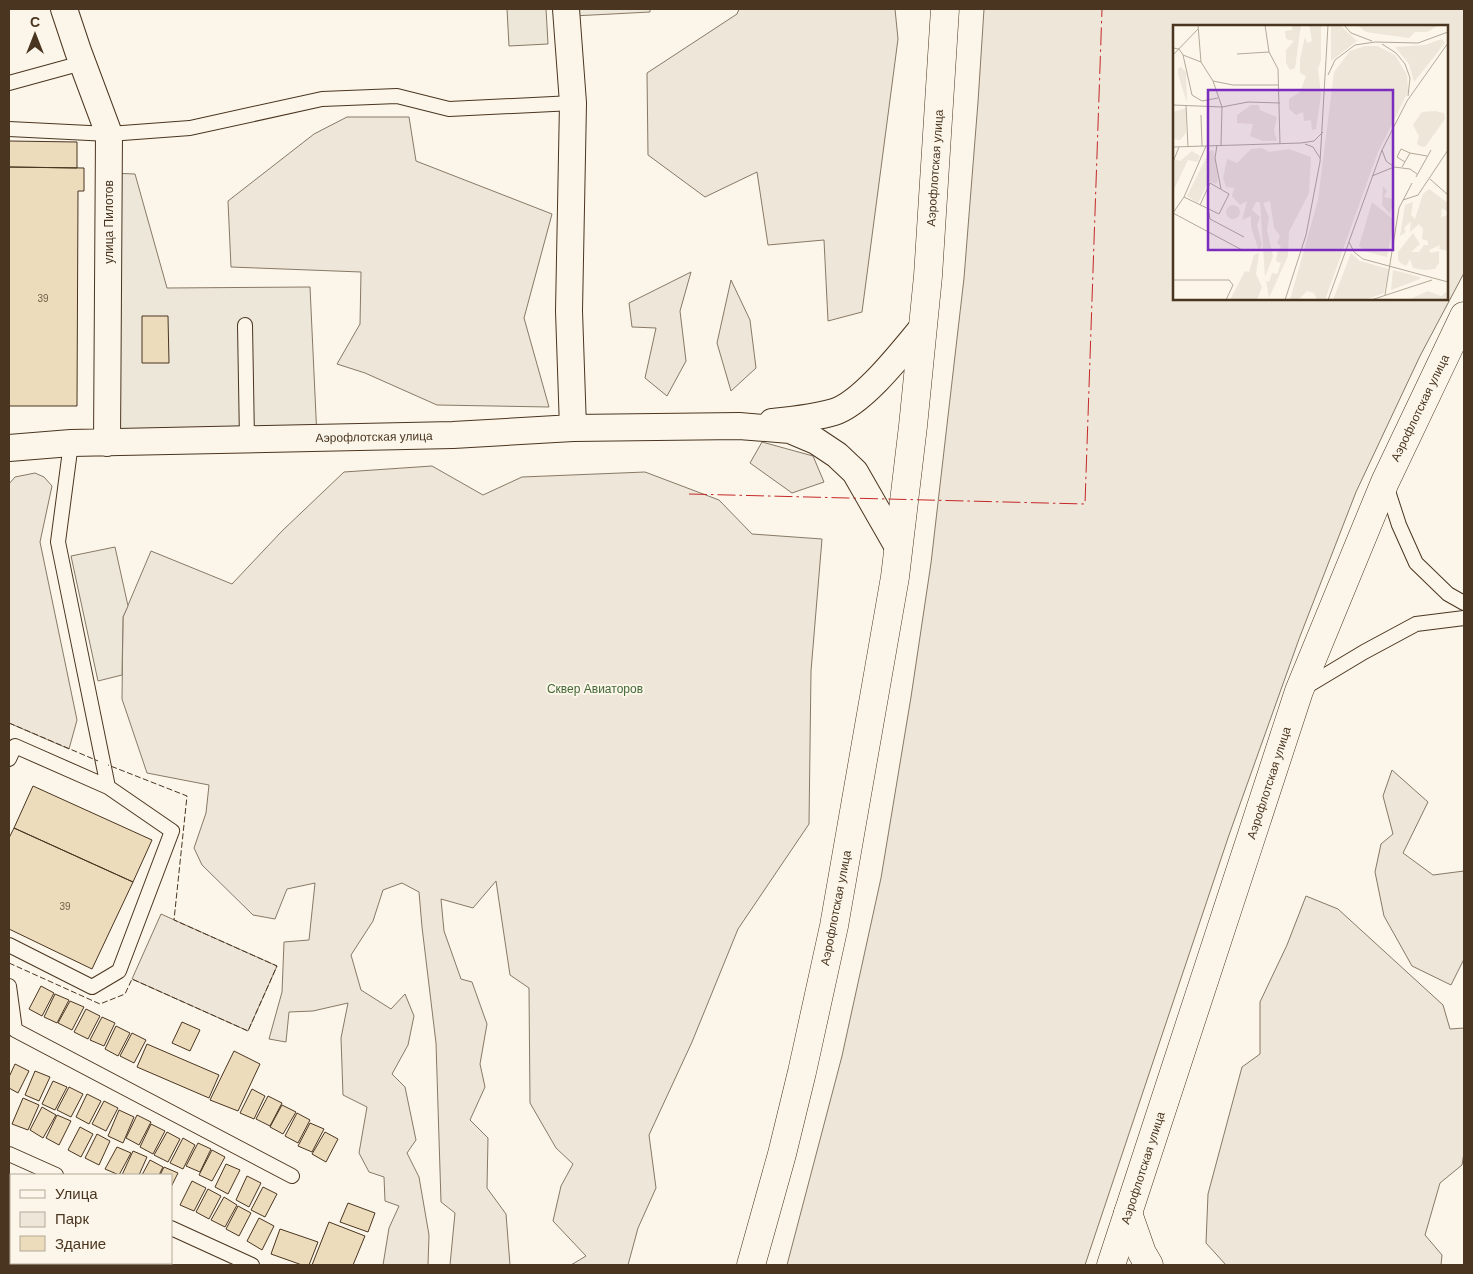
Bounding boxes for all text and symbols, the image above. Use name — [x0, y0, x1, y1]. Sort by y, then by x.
north arrow — [10, 10, 60, 60]
text: С — [30, 14, 40, 30]
inset map — [1173, 25, 1448, 300]
street label: Аэрофлотская улица — [924, 109, 946, 227]
street label: улица Пилотов — [102, 180, 116, 264]
house number: 39 — [37, 293, 49, 304]
street label: Аэрофлотская улица — [1388, 352, 1452, 464]
street label: Аэрофлотская улица — [315, 429, 433, 445]
park label: Сквер Авиаторов — [547, 682, 643, 696]
street label: Аэрофлотская улица — [1244, 725, 1294, 841]
street label: Аэрофлотская улица — [818, 849, 854, 967]
house number: 39 — [59, 901, 71, 912]
street label: Аэрофлотская улица — [1118, 1110, 1168, 1226]
legend — [10, 1174, 172, 1264]
text: Улица — [55, 1185, 98, 1202]
text: Парк — [55, 1210, 89, 1227]
text: Здание — [55, 1235, 106, 1252]

